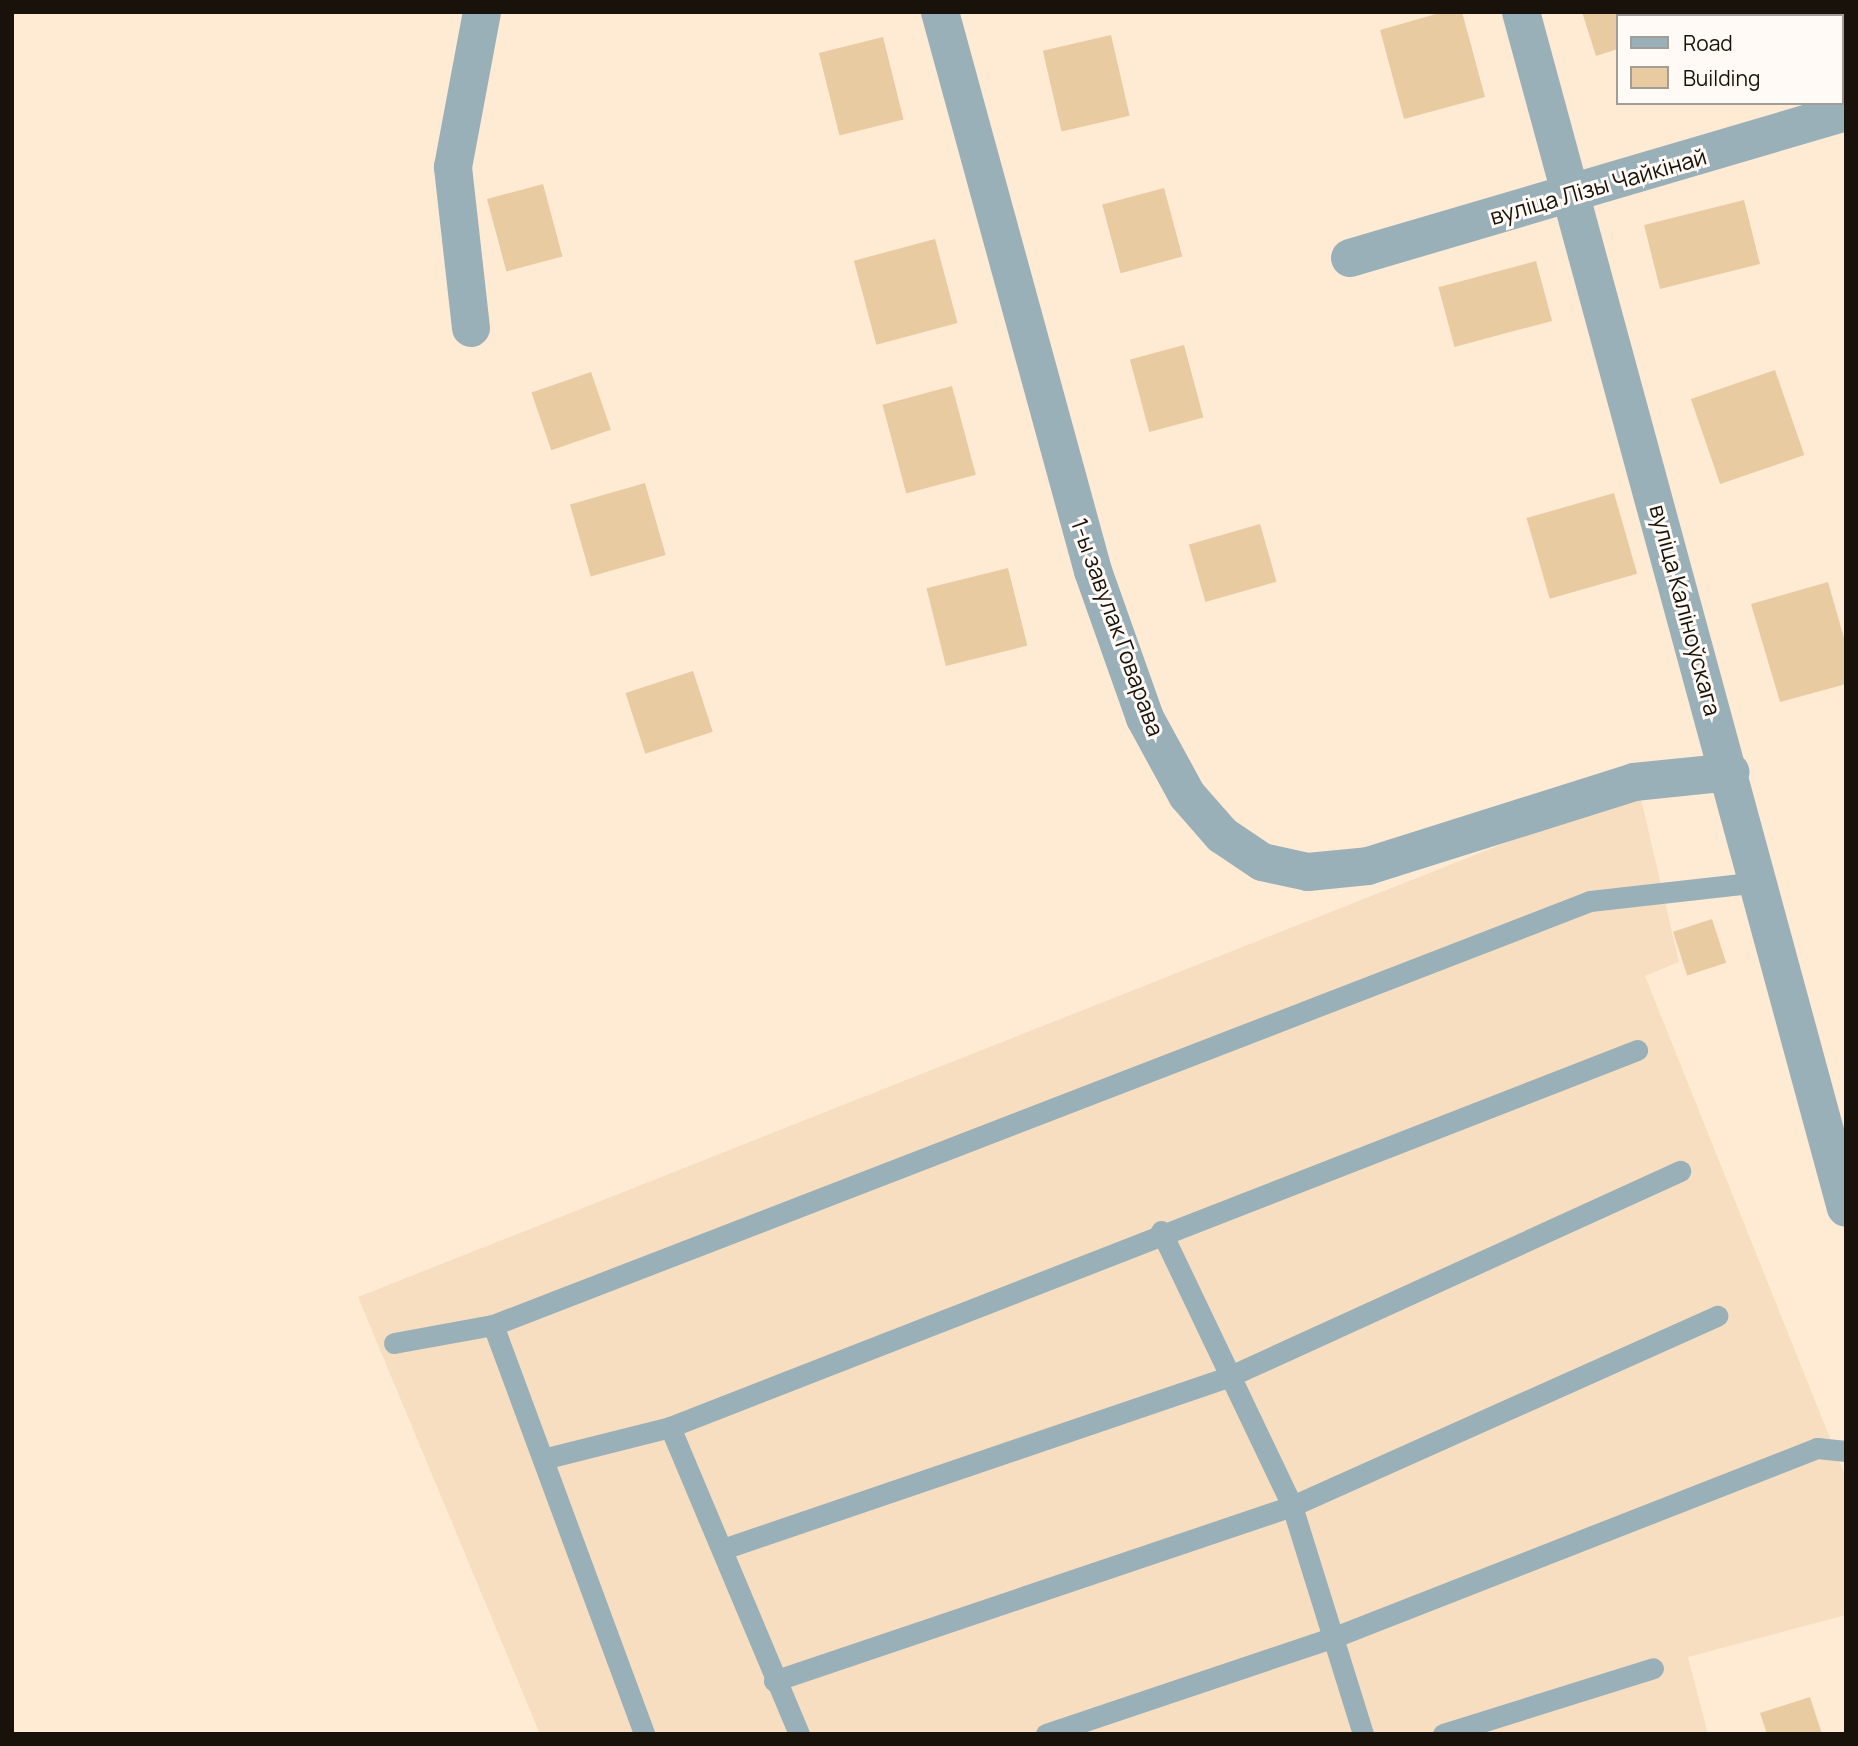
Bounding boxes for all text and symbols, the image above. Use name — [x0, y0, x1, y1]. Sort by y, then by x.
legend — [1616, 14, 1844, 105]
text: Road — [1683, 29, 1733, 57]
text: Building — [1683, 64, 1760, 92]
street label: вуліца Лізы Чайкінай — [1486, 142, 1710, 230]
street label: вуліца Каліноўскага — [1645, 501, 1727, 719]
street label: 1-ы завулак Говарава — [1066, 514, 1170, 740]

